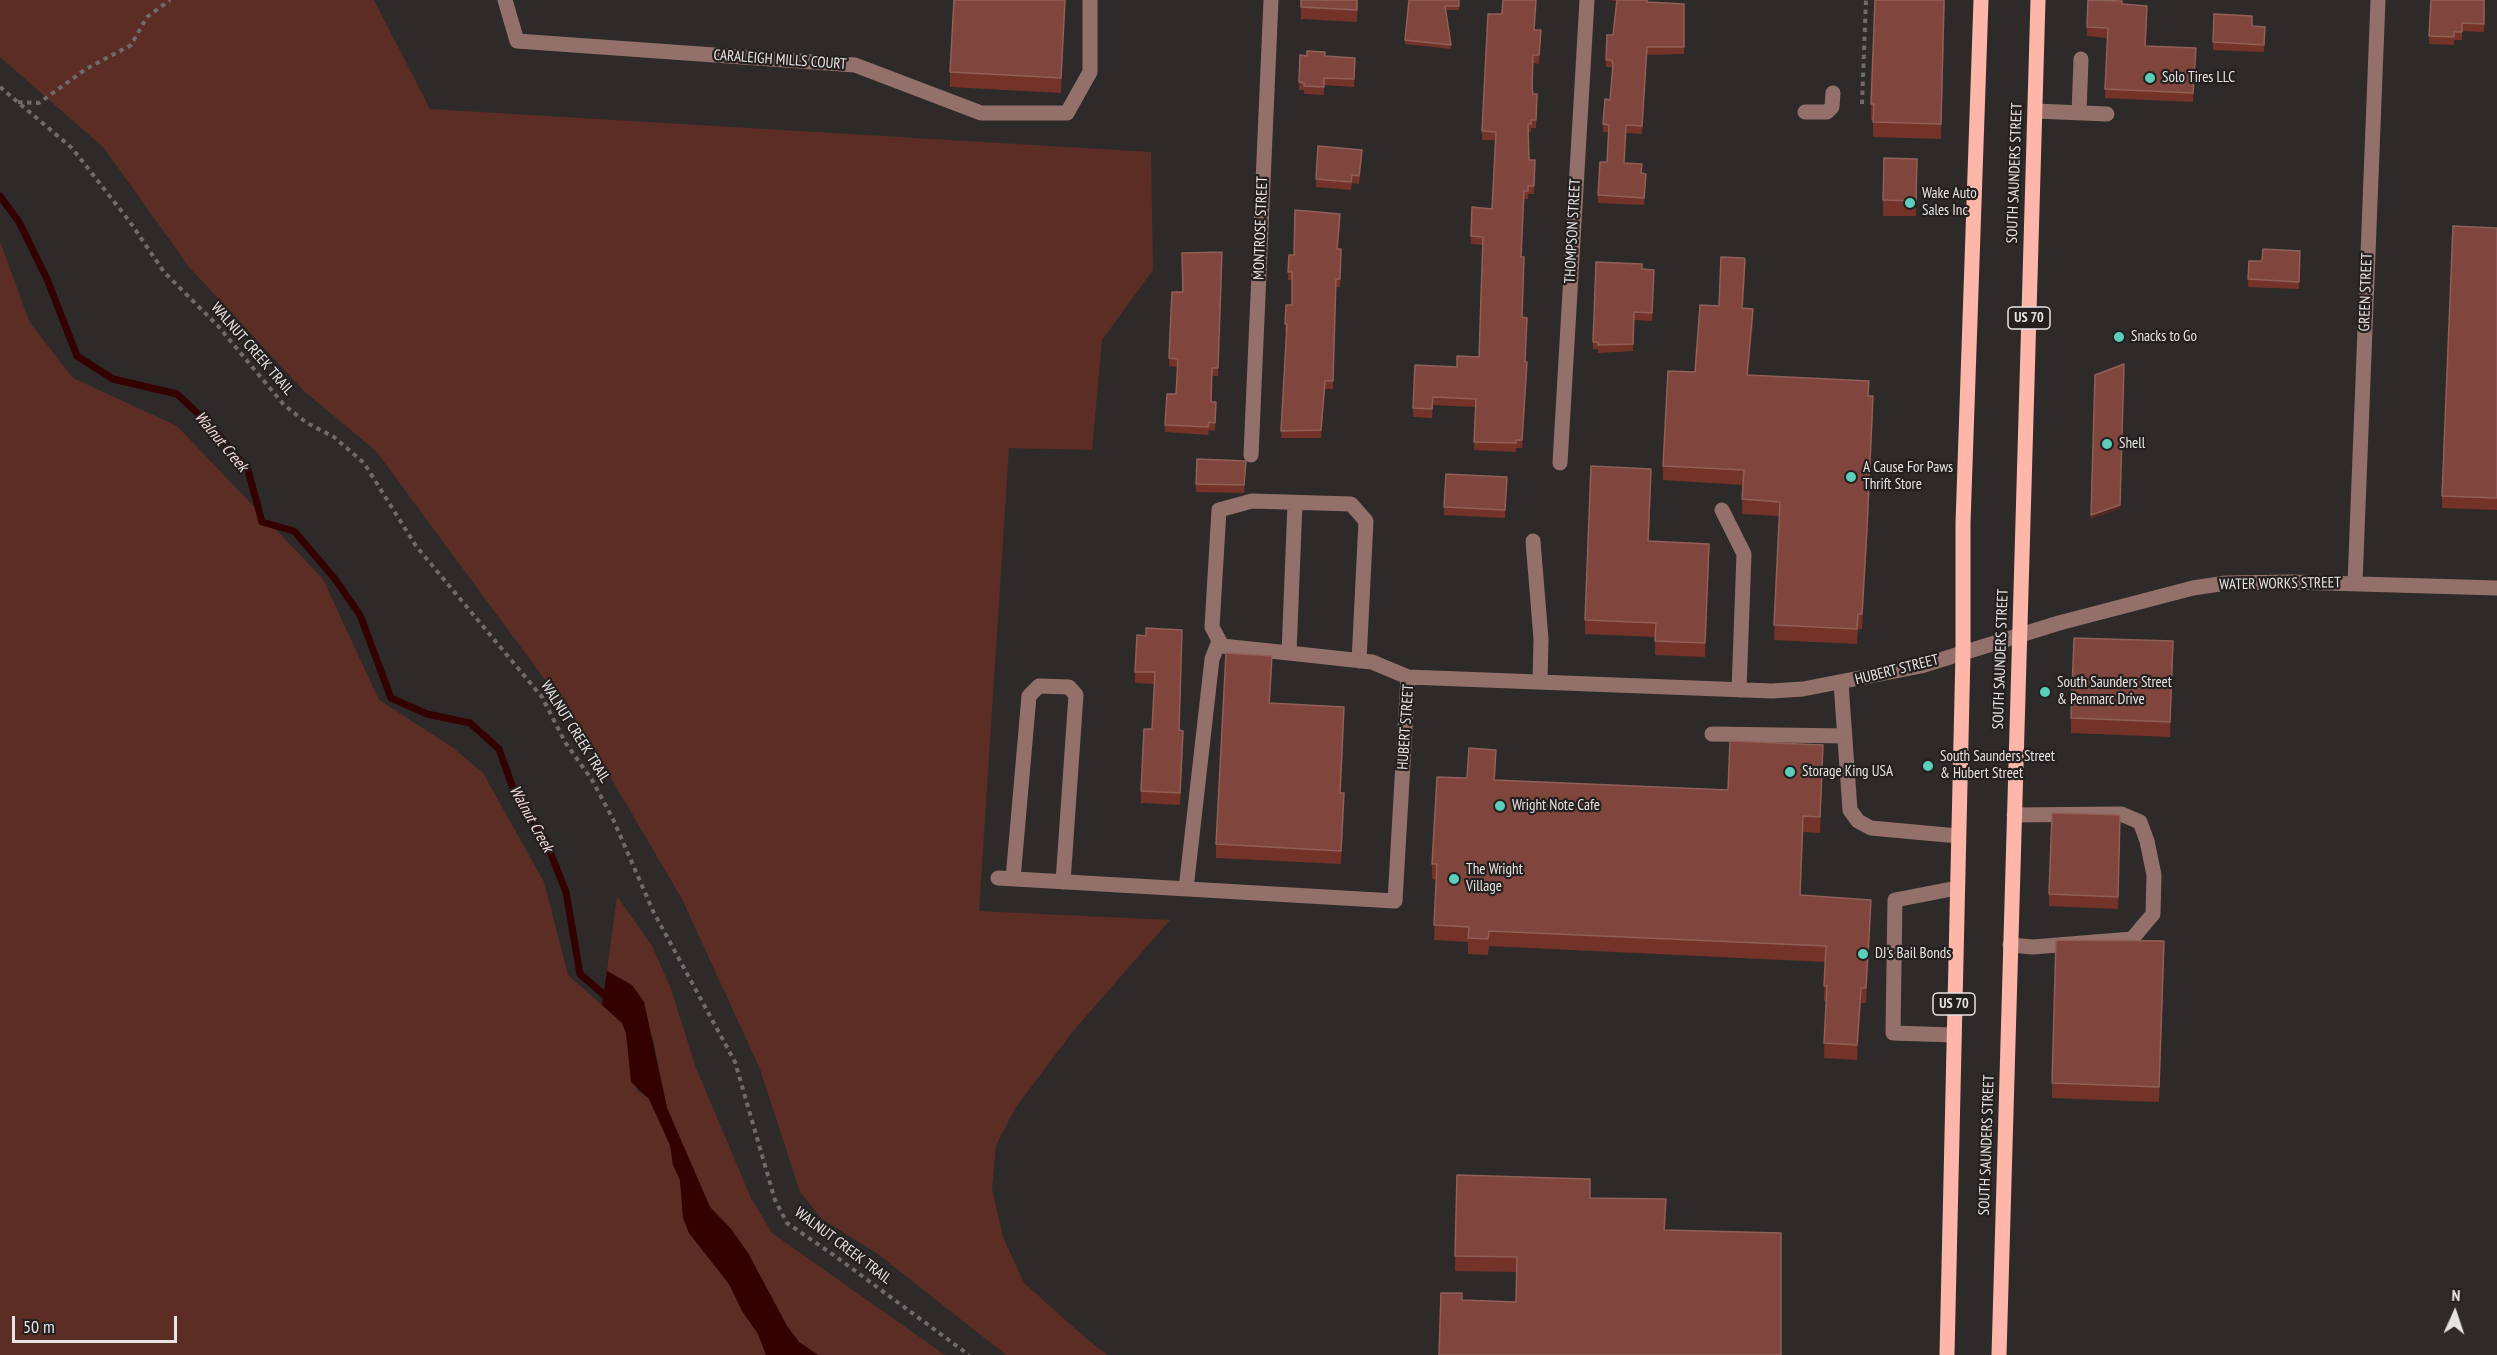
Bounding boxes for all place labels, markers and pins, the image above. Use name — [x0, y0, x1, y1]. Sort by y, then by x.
place label: Solo Tires LLC — [2162, 69, 2235, 87]
marker: Solo Tires LLC — [2143, 71, 2157, 85]
place label: Wake Auto Sales Inc — [1922, 185, 1977, 220]
marker: Wake Auto Sales Inc — [1903, 196, 1917, 210]
place label: Snacks to Go — [2131, 328, 2197, 346]
marker: Snacks to Go — [2112, 330, 2126, 344]
place label: Shell — [2119, 435, 2145, 453]
marker: Shell — [2100, 437, 2114, 451]
place label: A Cause For Paws Thrift Store — [1863, 459, 1953, 494]
marker: A Cause For Paws Thrift Store — [1844, 470, 1858, 484]
place label: South Saunders Street & Penmarc Drive — [2057, 674, 2172, 709]
marker: South Saunders Street & Penmarc Drive — [2038, 685, 2052, 699]
place label: South Saunders Street & Hubert Street — [1940, 748, 2055, 783]
marker: South Saunders Street & Hubert Street — [1921, 759, 1935, 773]
place label: Storage King USA — [1802, 763, 1893, 781]
marker: Storage King USA — [1783, 765, 1797, 779]
place label: Wright Note Cafe — [1512, 797, 1600, 815]
marker: Wright Note Cafe — [1493, 799, 1507, 813]
place label: The Wright Village — [1466, 861, 1523, 896]
marker: The Wright Village — [1447, 872, 1461, 886]
place label: DJ's Bail Bonds — [1875, 945, 1951, 963]
marker: DJ's Bail Bonds — [1856, 947, 1870, 961]

